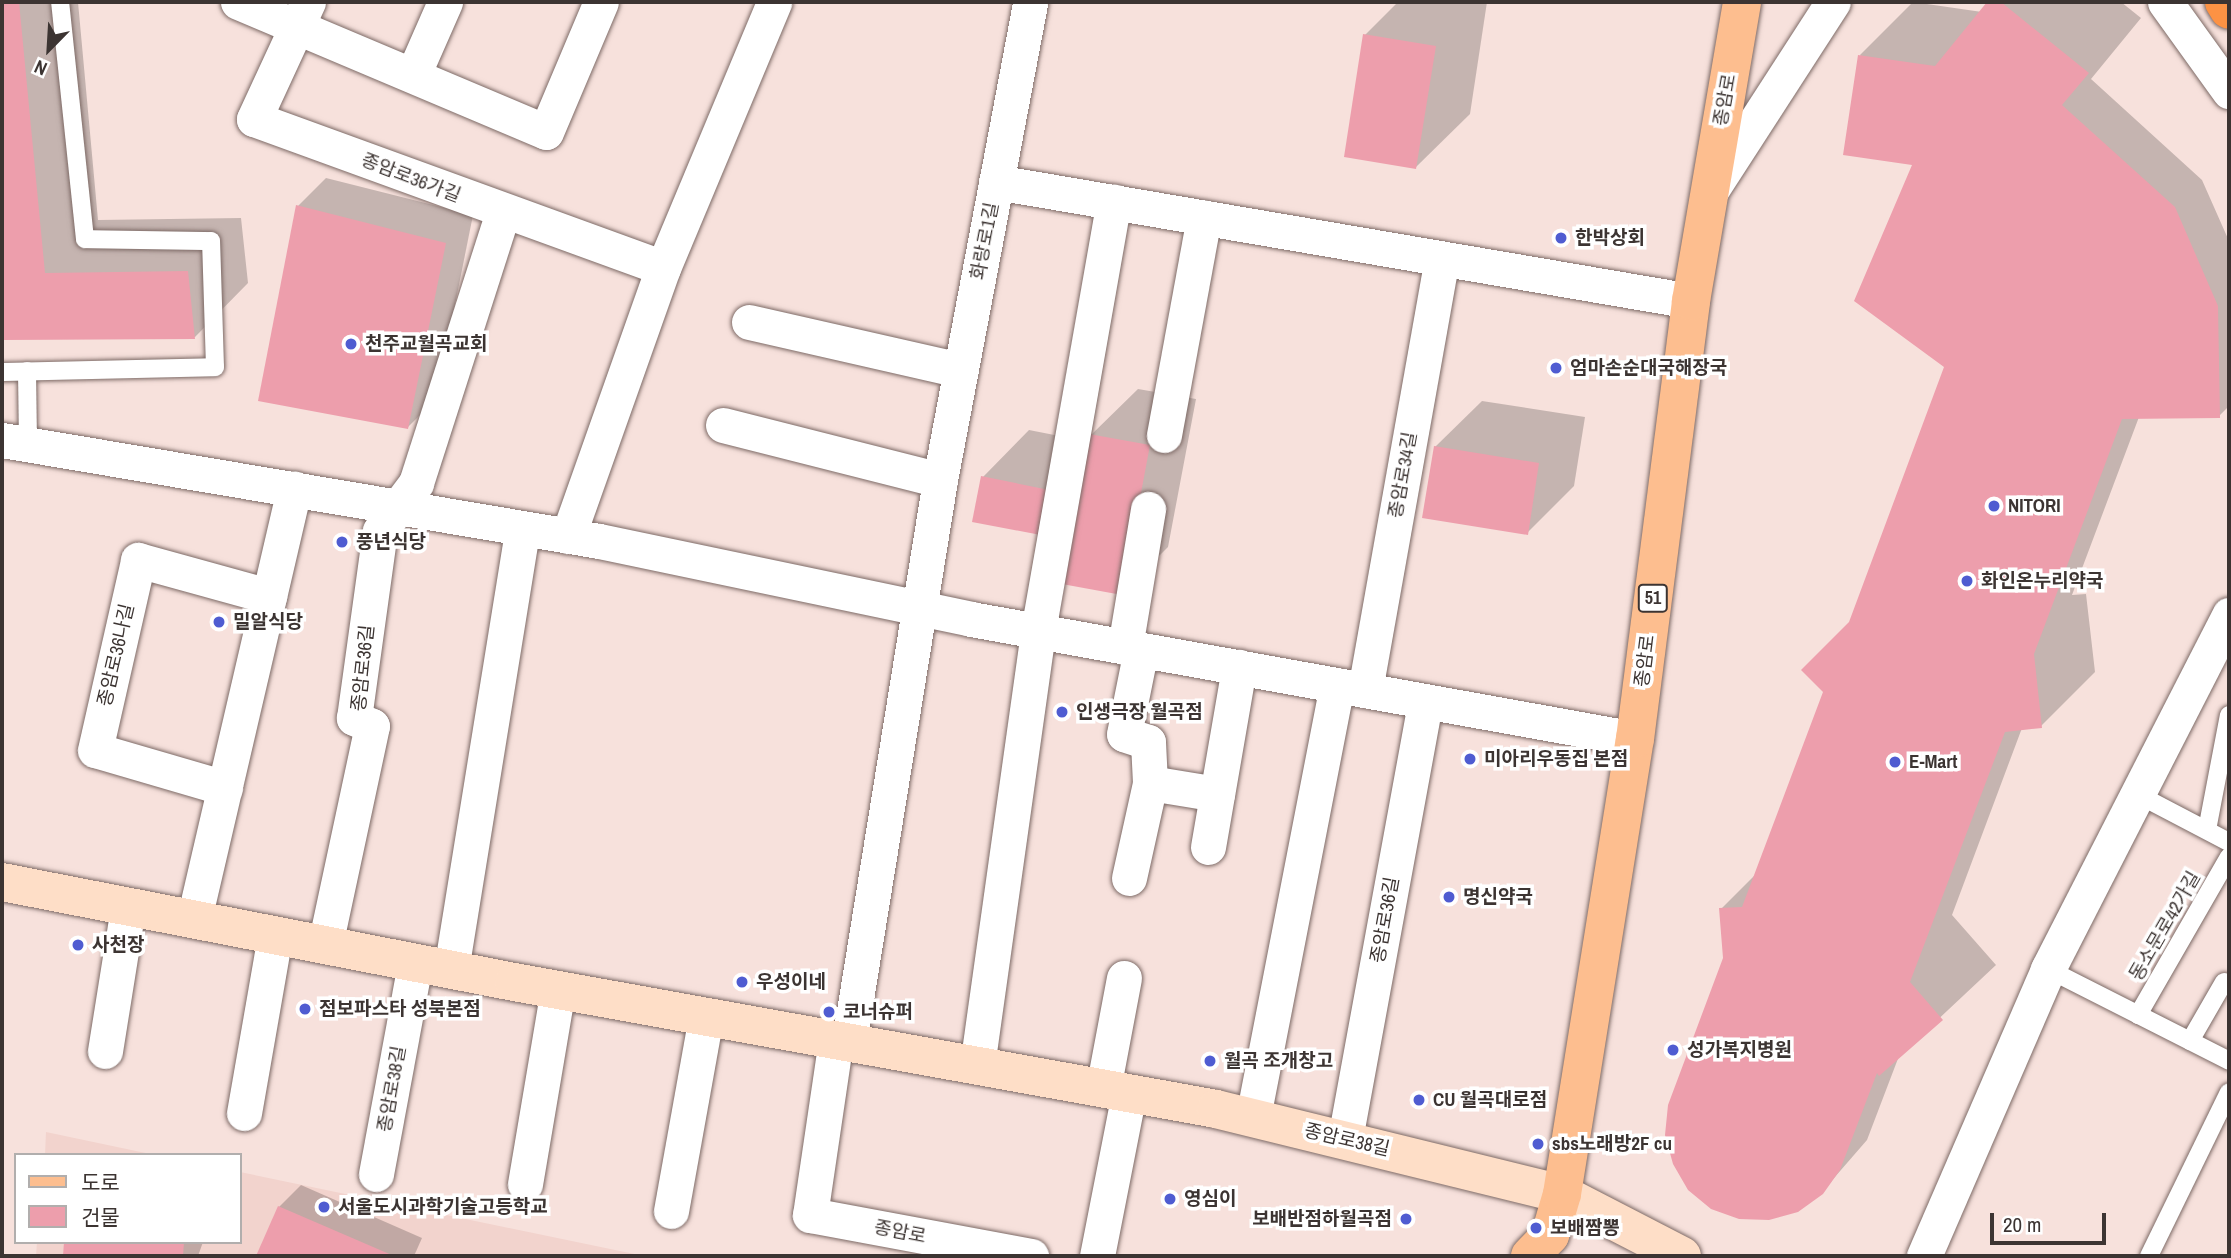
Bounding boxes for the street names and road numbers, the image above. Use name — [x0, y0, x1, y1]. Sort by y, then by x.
street label: 종암로 — [1709, 72, 1741, 128]
street label: 종암로36가길 — [358, 149, 464, 207]
street label: 화랑로1길 — [966, 200, 1004, 282]
street label: 종암로34길 — [1384, 430, 1422, 520]
road number: 51 — [1637, 584, 1669, 612]
street label: 종암로36나길 — [93, 601, 139, 709]
street label: 종암로36길 — [347, 623, 379, 713]
street label: 종암로 — [1630, 634, 1660, 688]
street label: 동소문로42가길 — [2125, 867, 2205, 985]
street label: 종암로36길 — [1366, 875, 1404, 965]
street label: 종암로38길 — [373, 1044, 411, 1134]
street label: 종암로38길 — [1302, 1119, 1392, 1161]
street label: 종암로 — [872, 1216, 928, 1248]

